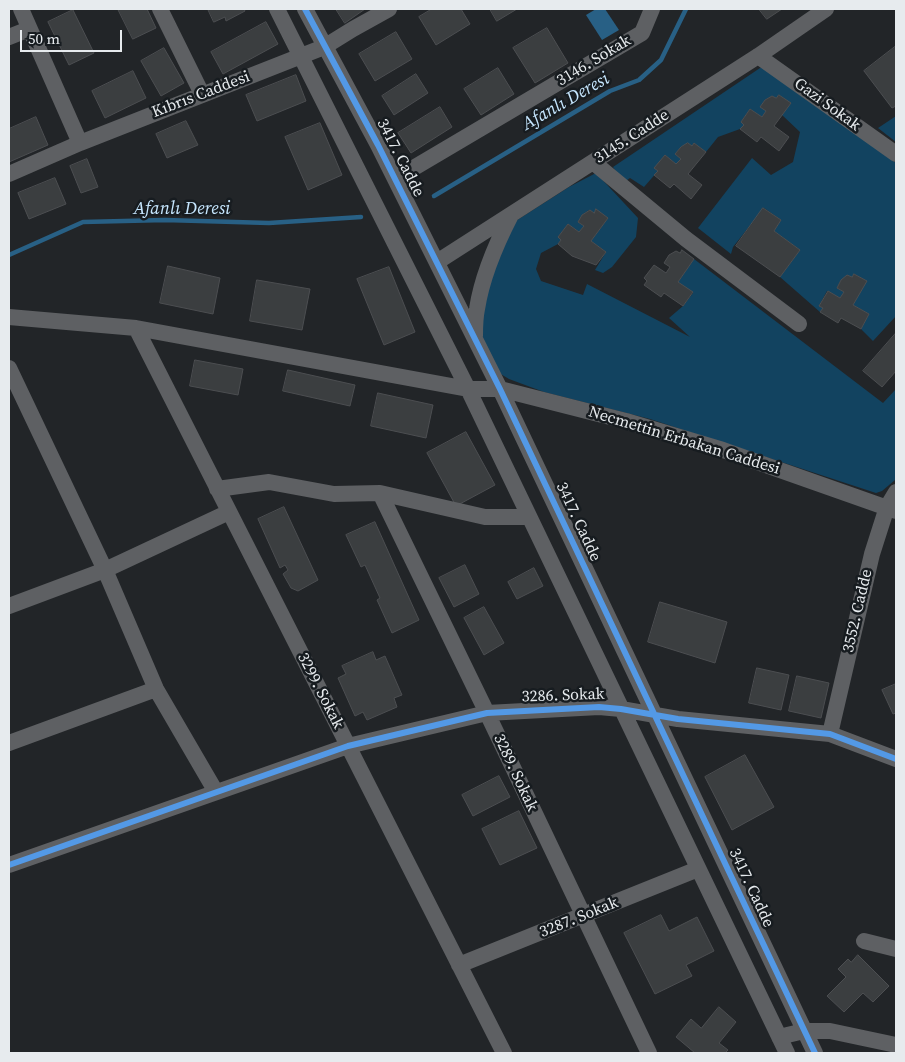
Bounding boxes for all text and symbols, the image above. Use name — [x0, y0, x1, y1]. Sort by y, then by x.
scale bar — [22, 20, 125, 52]
text: 50 m — [28, 28, 60, 49]
street label: 3146. Sokak — [553, 31, 635, 91]
street label: Kıbrıs Caddesi — [149, 68, 253, 122]
water label: Afanlı Deresi — [519, 68, 613, 136]
street label: Gazi Sokak — [790, 75, 864, 135]
street label: 3145. Cadde — [591, 106, 673, 168]
street label: 3417. Cadde — [372, 116, 428, 200]
water label: Afanlı Deresi — [133, 198, 231, 220]
street label: Necmettin Erbakan Caddesi — [586, 403, 782, 479]
street label: 3417. Cadde — [551, 479, 605, 565]
street label: 3552. Cadde — [839, 567, 877, 655]
street label: 3299. Sokak — [293, 650, 347, 732]
street label: 3286. Sokak — [521, 685, 605, 707]
street label: 3289. Sokak — [489, 731, 541, 815]
street label: 3417. Cadde — [724, 845, 778, 931]
street label: 3287. Sokak — [537, 894, 621, 942]

